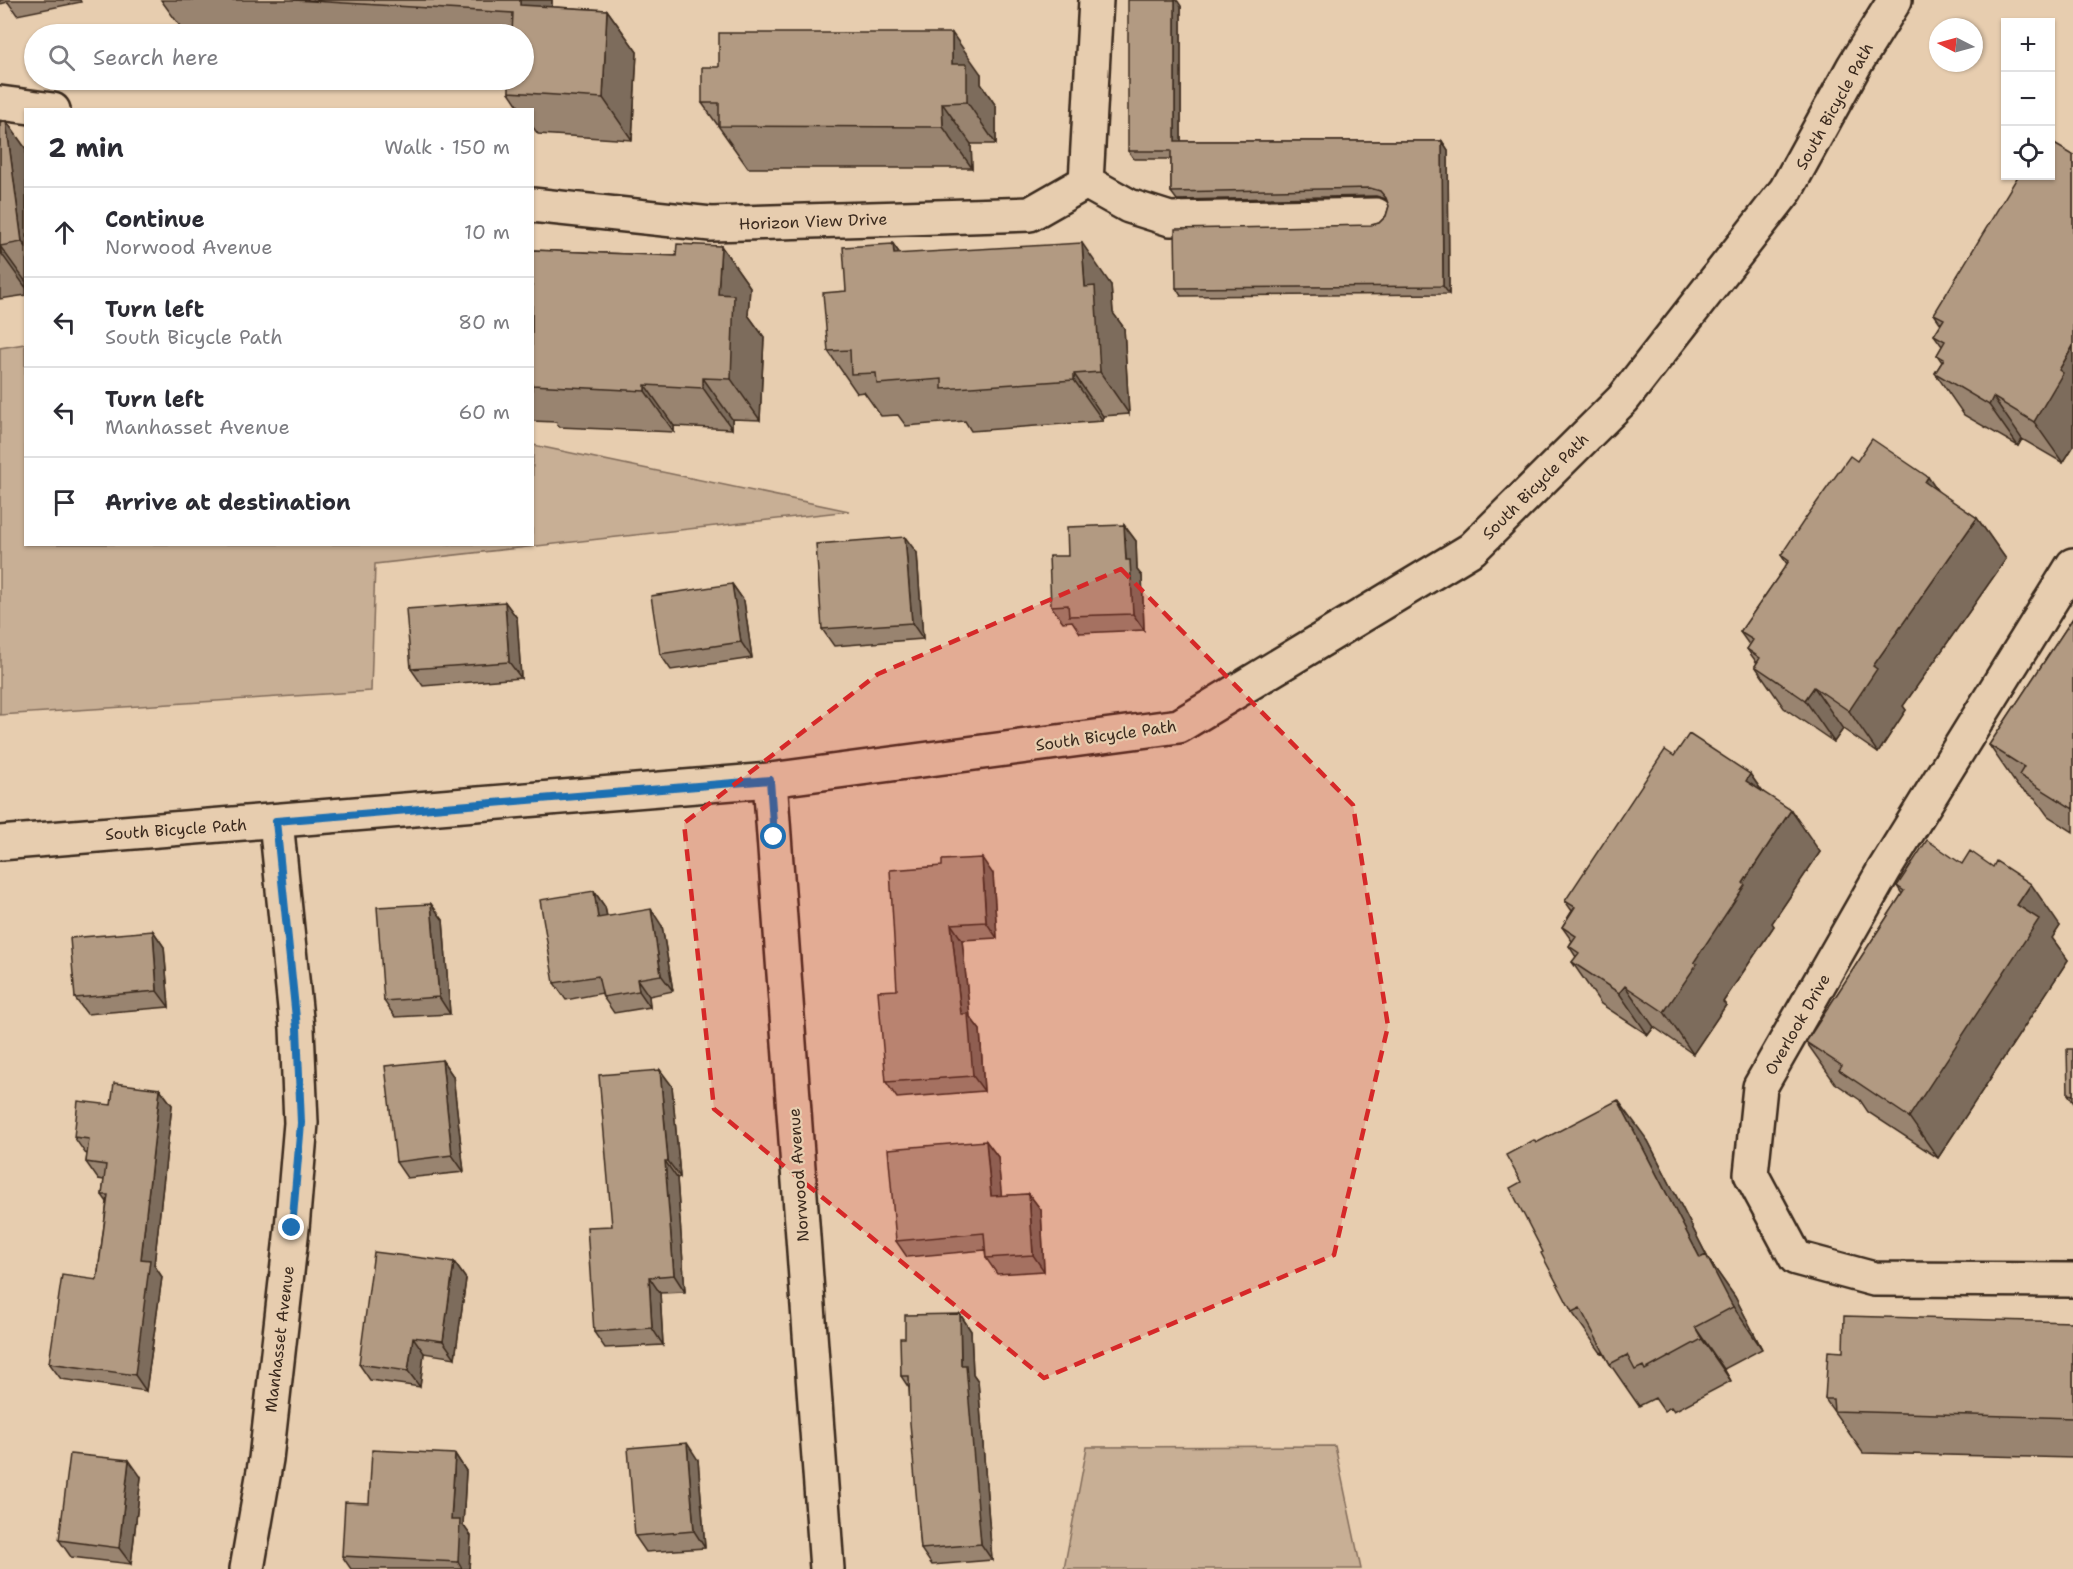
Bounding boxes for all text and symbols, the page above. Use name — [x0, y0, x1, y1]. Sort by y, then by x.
north arrow — [1929, 18, 1983, 72]
map controls — [2001, 18, 2055, 180]
button: + — [2001, 18, 2055, 72]
search box — [24, 24, 534, 90]
street label: South Bicycle Path — [1791, 39, 1878, 174]
icon: search — [45, 41, 78, 74]
text: Search here — [93, 43, 219, 72]
button: − — [2001, 72, 2055, 126]
button: locate — [2001, 126, 2055, 180]
text: 2 min — [48, 130, 124, 165]
text: Walk · 150 m — [384, 134, 510, 160]
text: Continue — [105, 205, 205, 234]
street label: Horizon View Drive — [738, 208, 888, 235]
icon: ahead — [48, 216, 81, 249]
text: 10 m — [464, 219, 510, 245]
text: Norwood Avenue — [105, 234, 273, 260]
text: Turn left — [105, 295, 204, 324]
icon: left — [48, 306, 81, 339]
text: 80 m — [458, 309, 510, 335]
text: South Bicycle Path — [105, 324, 283, 350]
text: Turn left — [105, 385, 204, 414]
icon: left — [48, 396, 81, 429]
text: 60 m — [458, 399, 510, 425]
text: Manhasset Avenue — [105, 414, 290, 440]
street label: South Bicycle Path — [1478, 429, 1593, 544]
icon: arrive — [48, 486, 81, 519]
text: Arrive at destination — [105, 488, 351, 517]
street label: South Bicycle Path — [1034, 715, 1178, 756]
street label: South Bicycle Path — [104, 814, 248, 845]
route start — [760, 823, 786, 849]
street label: Overlook Drive — [1760, 970, 1835, 1079]
street label: Norwood Avenue — [783, 1107, 814, 1243]
route end — [278, 1214, 304, 1240]
street label: Manhasset Avenue — [260, 1264, 299, 1414]

